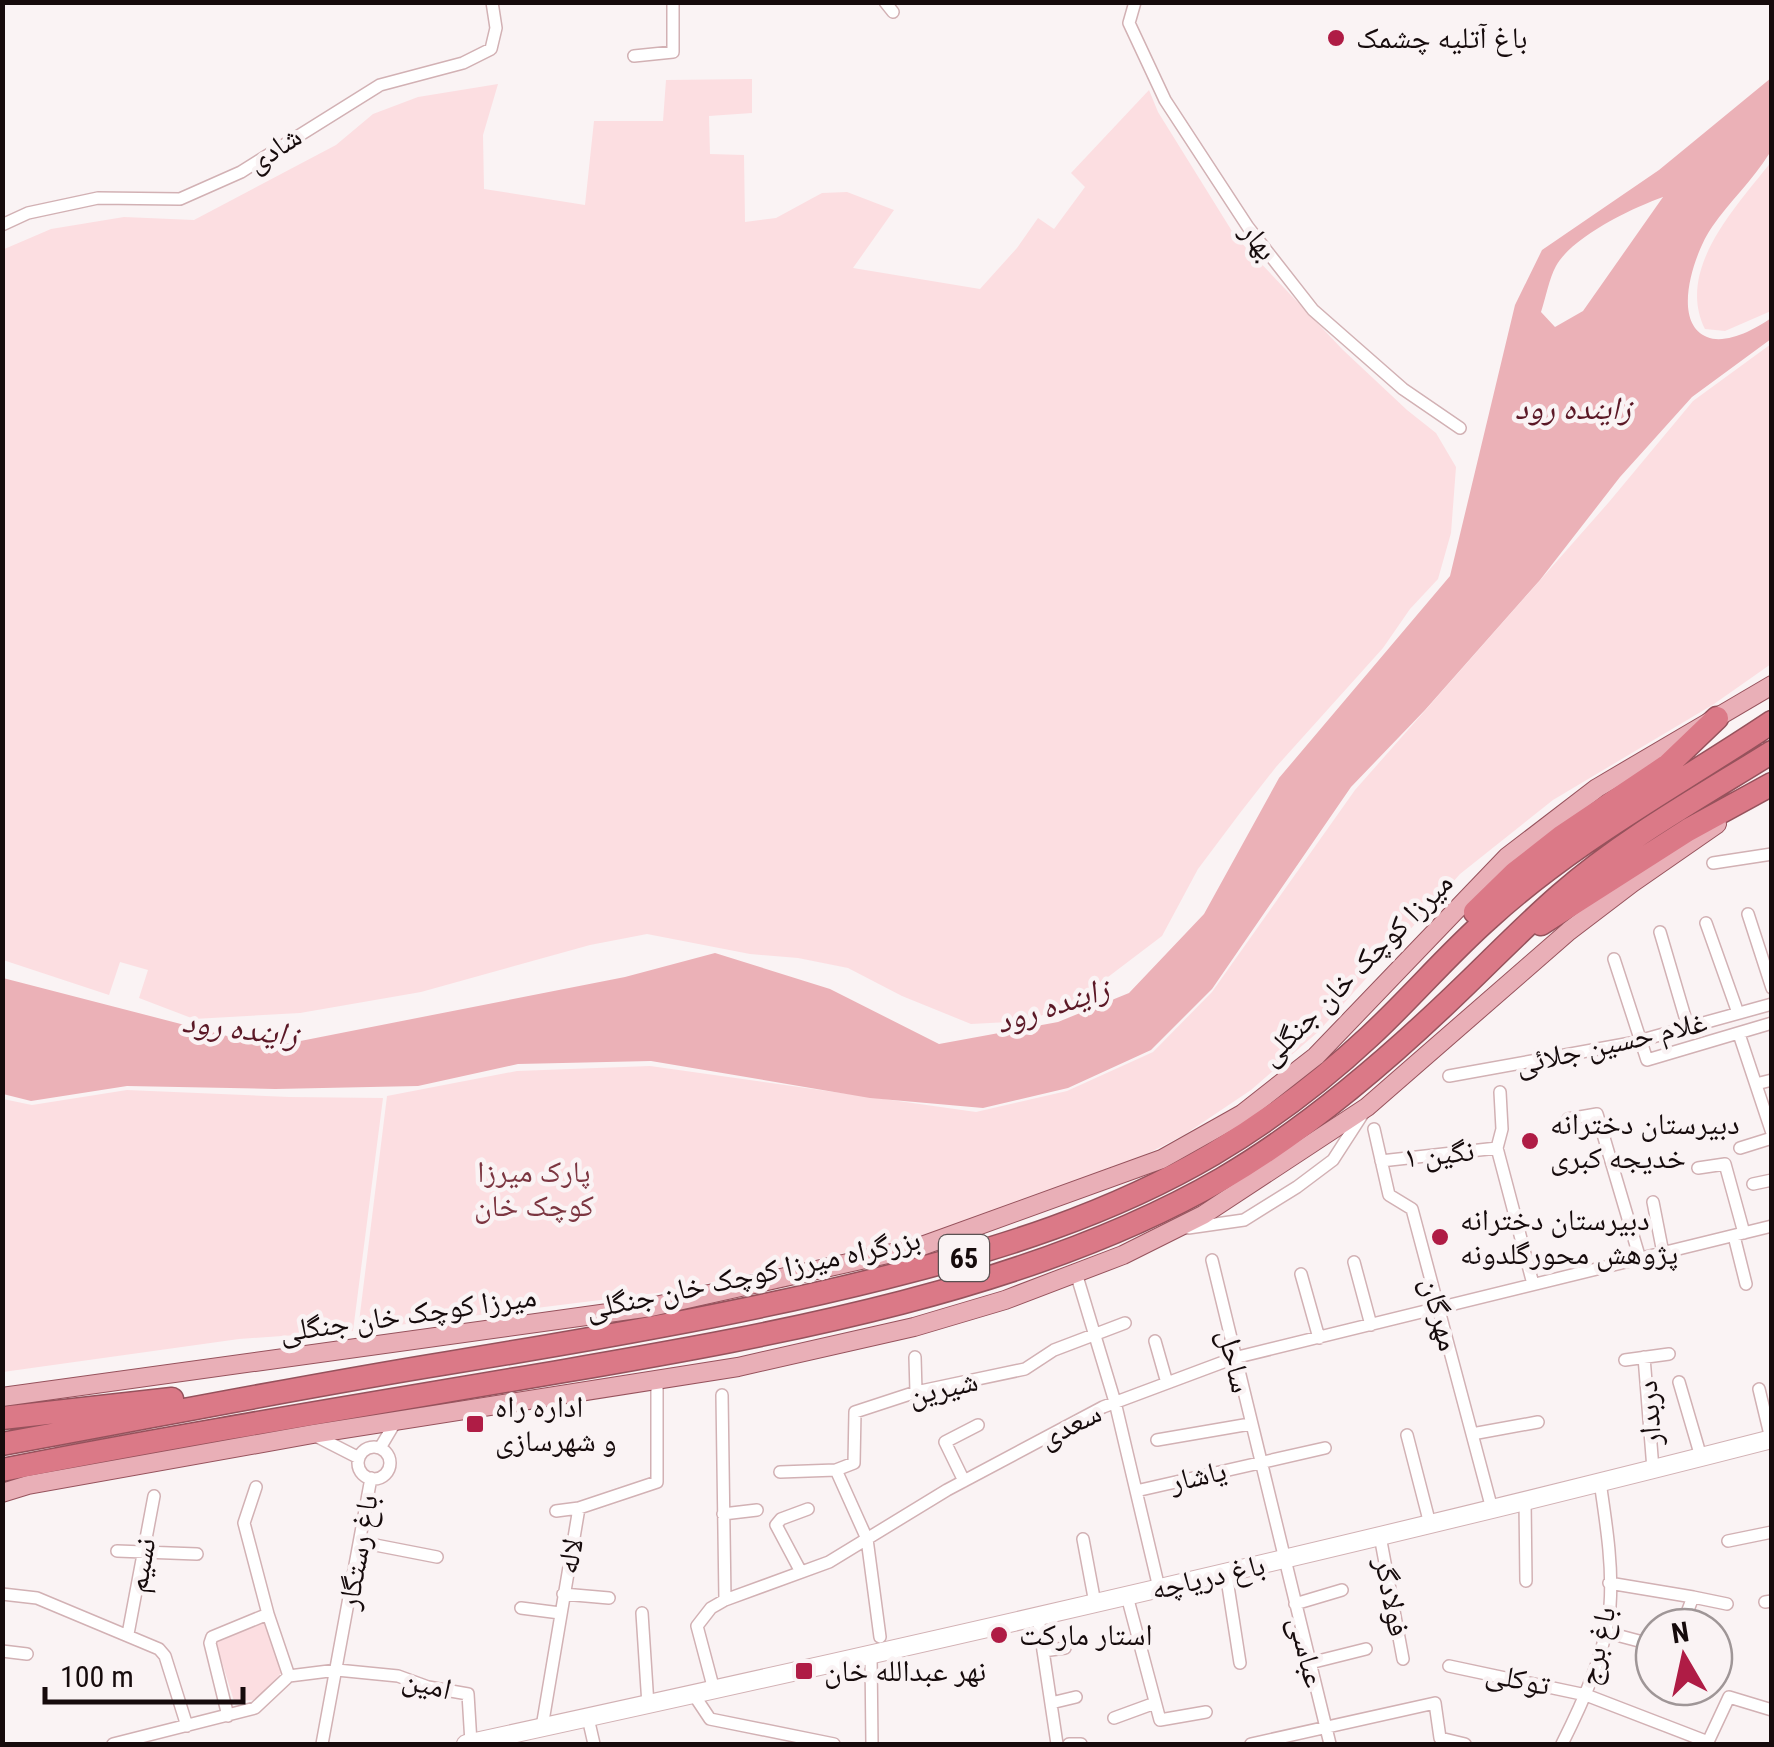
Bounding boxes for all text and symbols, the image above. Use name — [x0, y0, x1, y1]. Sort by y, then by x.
place label: باغ آتلیه چشمک — [1356, 20, 1528, 57]
marker: باغ آتلیه چشمک — [1325, 27, 1347, 49]
street label: شادی — [240, 118, 308, 180]
street label: بهار — [1233, 214, 1285, 267]
water label: زاینده رود — [1515, 389, 1634, 427]
street label: میرزا کوچک خان جنگلی — [1252, 865, 1460, 1073]
water label: زاینده رود — [991, 968, 1116, 1041]
water label: زاینده رود — [180, 1002, 303, 1054]
street label: غلام حسین جلائی — [1512, 1003, 1710, 1083]
place label: دبیرستان دخترانه خدیجه کبری — [1550, 1106, 1740, 1176]
marker: دبیرستان دخترانه خدیجه کبری — [1519, 1130, 1541, 1152]
street label: نگین ۱ — [1402, 1132, 1476, 1176]
park label: پارک میرزا کوچک خان — [474, 1154, 594, 1224]
place label: دبیرستان دخترانه پژوهش محورگلدونه — [1460, 1202, 1678, 1272]
street label: بزرگراه میرزا کوچک خان جنگلی — [582, 1221, 924, 1327]
marker: دبیرستان دخترانه پژوهش محورگلدونه — [1429, 1226, 1451, 1248]
road number: 65 — [939, 1235, 989, 1281]
street label: مهرگان — [1413, 1273, 1467, 1355]
street label: میرزا کوچک خان جنگلی — [277, 1278, 539, 1350]
street label: ساحل — [1210, 1326, 1260, 1396]
street label: شیرین — [905, 1363, 981, 1413]
street label: دربدار — [1629, 1379, 1668, 1448]
place label: اداره راه و شهرسازی — [495, 1389, 617, 1459]
street label: سعدی — [1033, 1394, 1107, 1456]
marker: اداره راه و شهرسازی — [464, 1413, 486, 1435]
street label: یاشار — [1165, 1452, 1229, 1499]
street label: باغ رستگار — [330, 1492, 387, 1613]
street label: نسیم — [119, 1535, 165, 1595]
street label: لاله — [549, 1535, 590, 1577]
street label: باغ دریاچه — [1148, 1546, 1268, 1608]
street label: فولادگر — [1368, 1554, 1417, 1639]
street label: باغ برج — [1570, 1603, 1625, 1689]
north arrow — [1634, 1607, 1734, 1707]
street label: عباسی — [1281, 1613, 1333, 1691]
text: N — [1669, 1615, 1691, 1650]
place label: استار مارکت — [1019, 1617, 1153, 1652]
marker: استار مارکت — [988, 1624, 1010, 1646]
scale bar — [45, 1642, 242, 1704]
place label: نهر عبدالله خان — [824, 1653, 986, 1689]
street label: توکلی — [1483, 1655, 1554, 1703]
text: 100 m — [60, 1659, 134, 1694]
marker: نهر عبدالله خان — [793, 1660, 815, 1682]
street label: امین — [399, 1661, 455, 1707]

